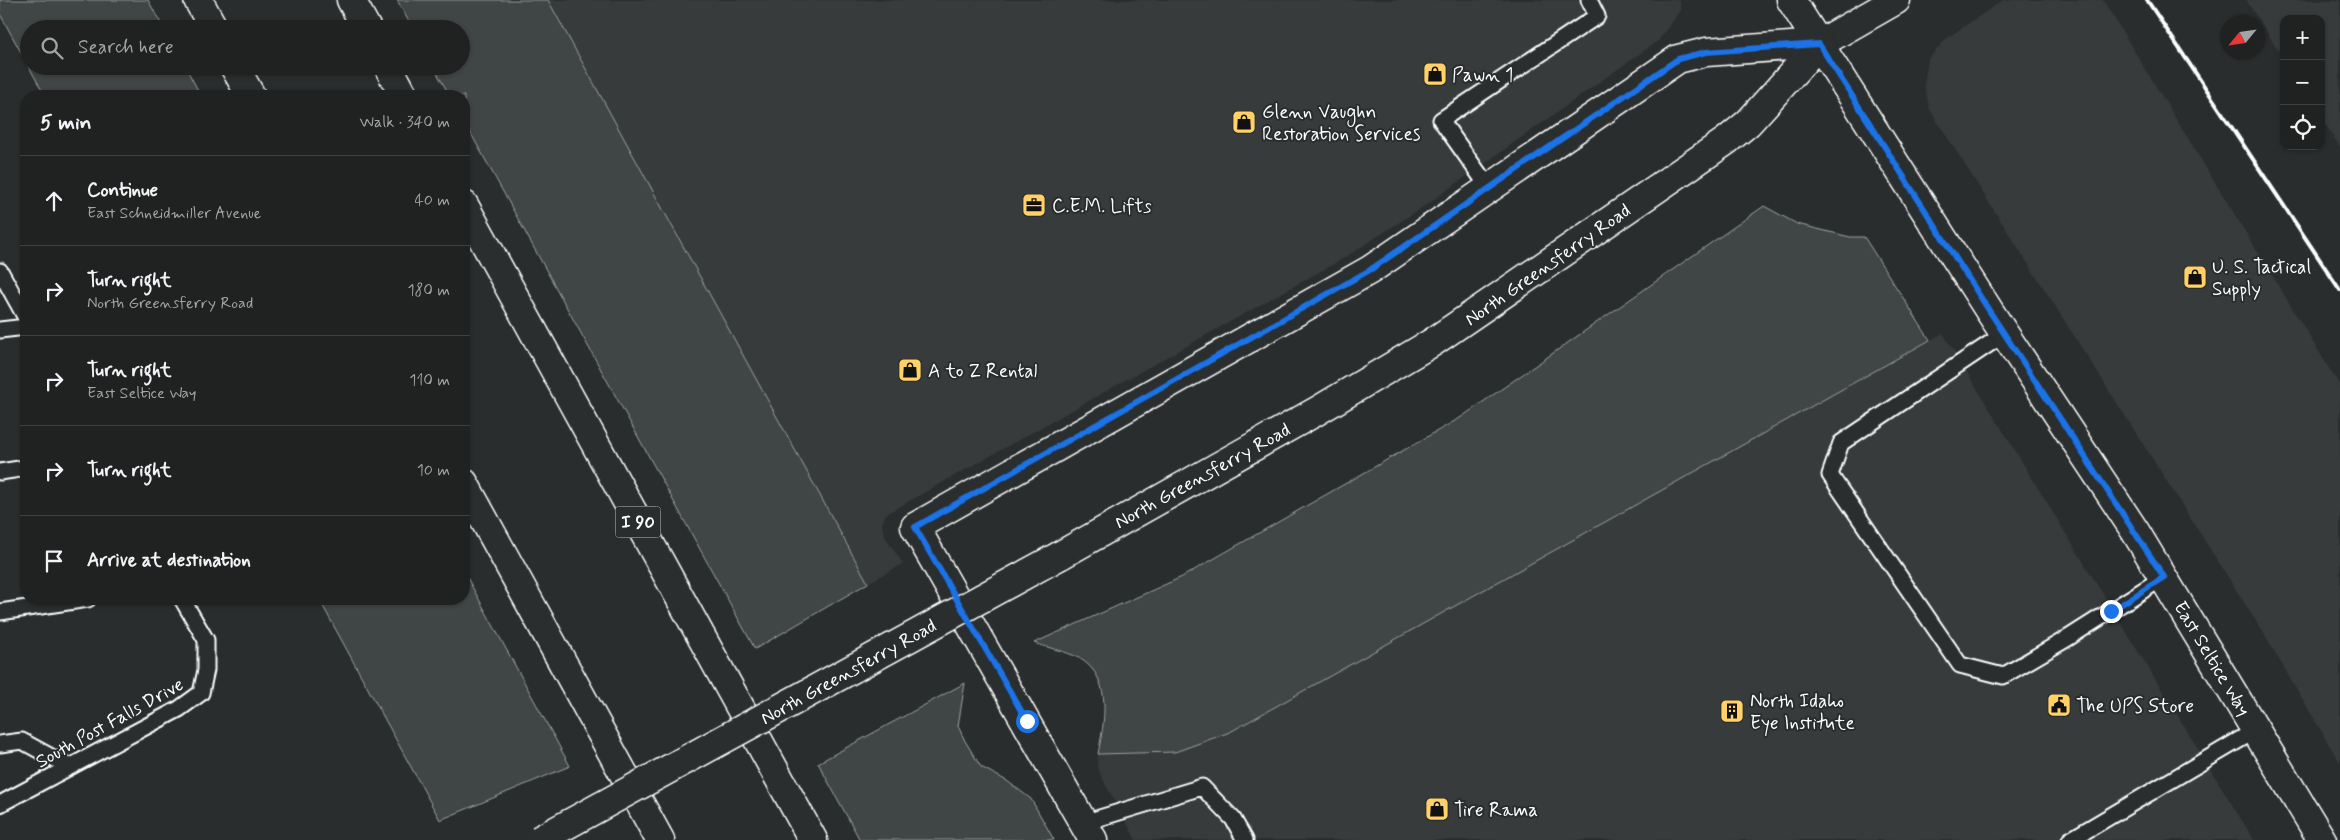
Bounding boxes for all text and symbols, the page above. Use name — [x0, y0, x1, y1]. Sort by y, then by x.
north arrow — [2220, 15, 2265, 60]
map controls — [2280, 15, 2325, 150]
button: + — [2280, 15, 2325, 60]
search box — [20, 20, 470, 75]
icon: search — [38, 34, 66, 62]
text: Search here — [78, 35, 174, 60]
button: − — [2280, 60, 2325, 105]
shop icon: Pawn 1 — [1422, 61, 1448, 87]
place label: Pawn 1 — [1452, 63, 1513, 88]
place label: Glenn Vaughn Restoration Services — [1262, 100, 1420, 147]
button: locate — [2280, 105, 2325, 150]
text: 5 min — [40, 109, 92, 137]
shop icon: Glenn Vaughn Restoration Services — [1231, 109, 1257, 135]
text: Walk · 340 m — [360, 112, 450, 133]
text: Continue — [87, 178, 158, 203]
icon: ahead — [40, 187, 68, 215]
text: 40 m — [414, 190, 450, 211]
office icon: C.E.M. Lifts — [1021, 192, 1047, 218]
place label: C.E.M. Lifts — [1052, 194, 1152, 219]
street label: North Greensferry Road — [1460, 198, 1636, 332]
text: East Schneidmiller Avenue — [87, 203, 261, 224]
place label: U. S. Tactical Supply — [2212, 255, 2311, 302]
shop icon: U. S. Tactical Supply — [2182, 264, 2208, 290]
text: Turn right — [87, 268, 171, 293]
icon: right — [40, 277, 68, 305]
text: 180 m — [407, 280, 450, 301]
text: North Greensferry Road — [87, 293, 253, 314]
shop icon: A to Z Rental — [897, 357, 923, 383]
text: Turn right — [87, 358, 171, 383]
place label: A to Z Rental — [928, 359, 1038, 384]
icon: right — [40, 367, 68, 395]
text: 110 m — [409, 370, 450, 391]
text: East Seltice Way — [87, 383, 196, 404]
street label: North Greensferry Road — [1110, 418, 1295, 535]
icon: right — [40, 457, 68, 485]
text: Turn right — [87, 458, 171, 483]
text: 10 m — [417, 460, 450, 481]
road number: I 90 — [616, 507, 660, 538]
icon: arrive — [40, 547, 68, 575]
text: Arrive at destination — [87, 548, 251, 573]
street label: East Seltice Way — [2168, 597, 2256, 721]
route end — [2100, 600, 2123, 623]
street label: North Greensferry Road — [756, 614, 941, 731]
street label: South Post Falls Drive — [31, 672, 188, 774]
place label: North Idaho Eye Institute — [1750, 689, 1855, 737]
public building icon: The UPS Store — [2046, 692, 2072, 718]
place label: The UPS Store — [2076, 694, 2194, 719]
building icon: North Idaho Eye Institute — [1719, 698, 1745, 724]
route start — [1016, 710, 1039, 733]
shop icon: Tire Rama — [1424, 796, 1450, 822]
place label: Tire Rama — [1454, 798, 1538, 823]

